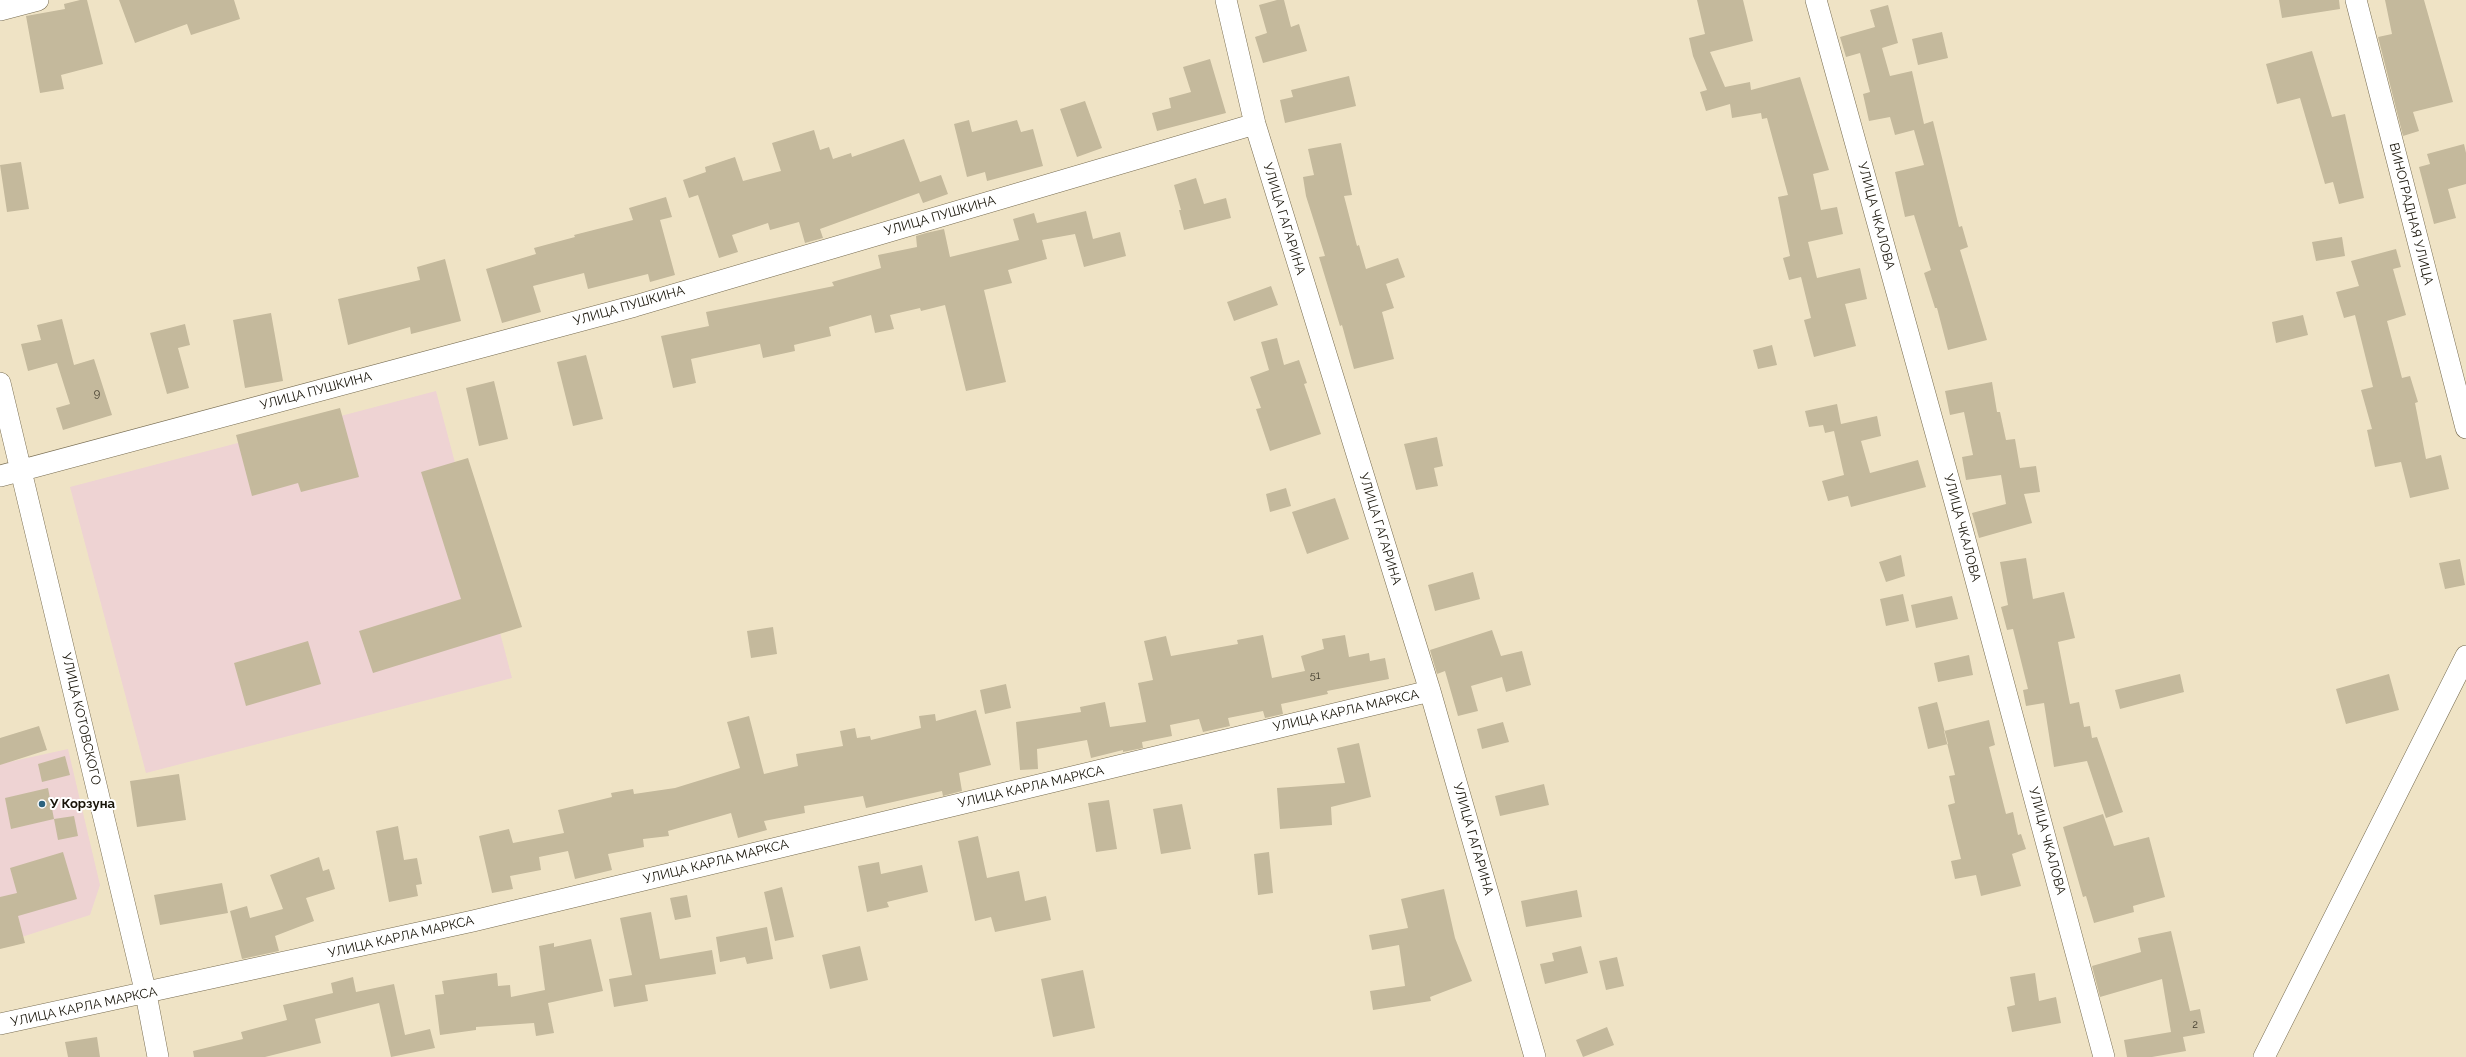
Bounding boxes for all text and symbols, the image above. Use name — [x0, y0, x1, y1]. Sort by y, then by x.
street label: ВИНОГРАДНАЯ УЛИЦА — [2386, 141, 2436, 287]
street label: УЛИЦА ЧКАЛОВА — [1854, 160, 1898, 272]
street label: УЛИЦА ГАГАРИНА — [1260, 161, 1308, 277]
street label: УЛИЦА ПУШКИНА — [883, 193, 997, 239]
street label: УЛИЦА ПУШКИНА — [572, 283, 686, 329]
street label: УЛИЦА ПУШКИНА — [258, 369, 374, 413]
house number: 9 — [94, 387, 100, 401]
street label: УЛИЦА ГАГАРИНА — [1356, 471, 1404, 587]
street label: УЛИЦА ЧКАЛОВА — [1940, 472, 1984, 584]
street label: УЛИЦА КОТОВСКОГО — [58, 651, 104, 787]
house number: 51 — [1310, 669, 1320, 683]
street label: УЛИЦА КАРЛА МАРКСА — [1272, 687, 1420, 735]
street label: УЛИЦА КАРЛА МАРКСА — [957, 763, 1105, 811]
street label: УЛИЦА ГАГАРИНА — [1449, 781, 1497, 897]
street label: УЛИЦА ЧКАЛОВА — [2025, 785, 2069, 897]
place label: У Корзуна — [50, 796, 115, 812]
marker: У Корзуна — [37, 799, 47, 809]
street label: УЛИЦА КАРЛА МАРКСА — [642, 836, 790, 888]
street label: УЛИЦА КАРЛА МАРКСА — [327, 913, 475, 961]
street label: УЛИЦА КАРЛА МАРКСА — [9, 984, 159, 1030]
house number: 2 — [2192, 1018, 2198, 1032]

